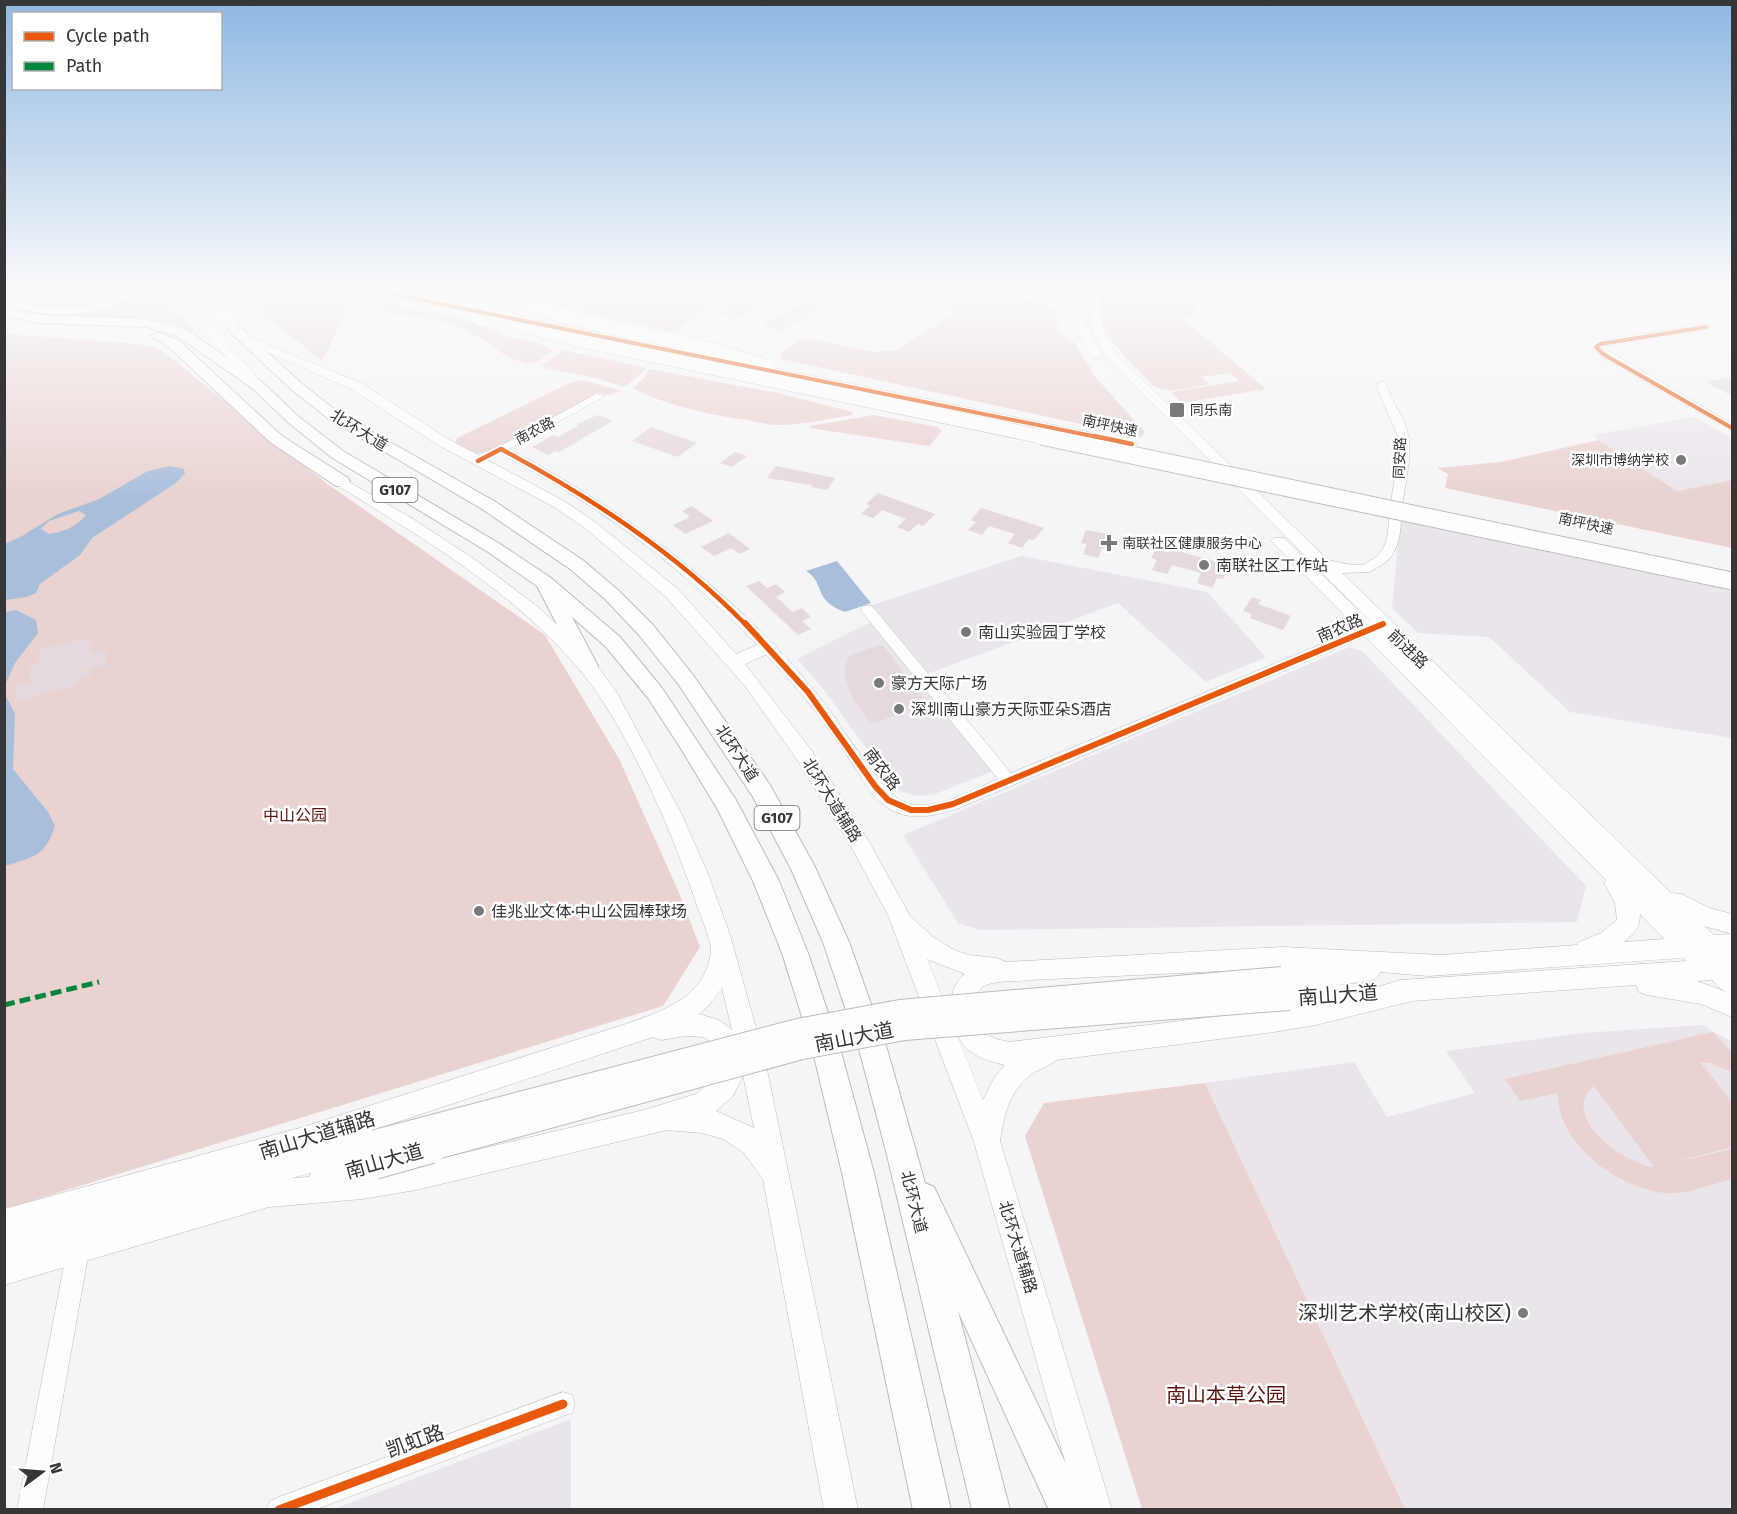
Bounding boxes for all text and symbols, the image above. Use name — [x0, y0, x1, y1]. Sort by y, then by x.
legend — [12, 12, 222, 90]
text: Cycle path — [66, 25, 150, 47]
text: Path — [66, 55, 102, 77]
marker: 同乐南 — [1168, 401, 1186, 419]
place label: 同乐南 — [1190, 402, 1232, 419]
street label: 北环大道 — [327, 405, 391, 455]
street label: 南坪快速 — [1081, 412, 1139, 440]
street label: 南农路 — [512, 414, 558, 448]
street label: 同安路 — [1390, 437, 1410, 479]
place label: 深圳市博纳学校 — [1571, 452, 1669, 469]
marker: 深圳市博纳学校 — [1674, 453, 1688, 467]
road number: G107 — [372, 478, 418, 502]
street label: 南坪快速 — [1557, 510, 1615, 538]
marker: 南联社区健康服务中心 — [1100, 534, 1118, 552]
place label: 南联社区健康服务中心 — [1122, 535, 1262, 552]
place label: 南联社区工作站 — [1216, 556, 1328, 575]
marker: 南联社区工作站 — [1197, 558, 1211, 572]
street label: 南农路 — [1314, 610, 1366, 646]
place label: 南山实验园丁学校 — [978, 623, 1106, 642]
marker: 南山实验园丁学校 — [959, 625, 973, 639]
street label: 前进路 — [1384, 625, 1432, 673]
place label: 豪方天际广场 — [891, 674, 987, 693]
marker: 豪方天际广场 — [872, 676, 886, 690]
place label: 深圳南山豪方天际亚朵S酒店 — [911, 700, 1112, 719]
marker: 深圳南山豪方天际亚朵S酒店 — [892, 702, 906, 716]
street label: 北环大道 — [712, 721, 762, 785]
street label: 南农路 — [860, 744, 904, 794]
street label: 北环大道辅路 — [799, 754, 865, 846]
park label: 中山公园 — [263, 806, 327, 825]
road number: G107 — [754, 806, 800, 830]
place label: 佳兆业文体·中山公园棒球场 — [491, 902, 687, 921]
marker: 佳兆业文体·中山公园棒球场 — [472, 904, 486, 918]
street label: 南山大道 — [1297, 980, 1379, 1010]
street label: 南山大道 — [812, 1018, 896, 1056]
street label: 南山大道辅路 — [256, 1106, 378, 1164]
street label: 南山大道 — [342, 1138, 426, 1184]
street label: 北环大道 — [897, 1169, 931, 1235]
street label: 北环大道辅路 — [995, 1198, 1041, 1296]
place label: 深圳艺术学校(南山校区) — [1298, 1301, 1511, 1325]
marker: 深圳艺术学校(南山校区) — [1516, 1306, 1530, 1320]
park label: 南山本草公园 — [1166, 1383, 1286, 1407]
street label: 凯虹路 — [383, 1419, 447, 1463]
north arrow — [12, 1442, 72, 1502]
text: N — [45, 1460, 67, 1476]

